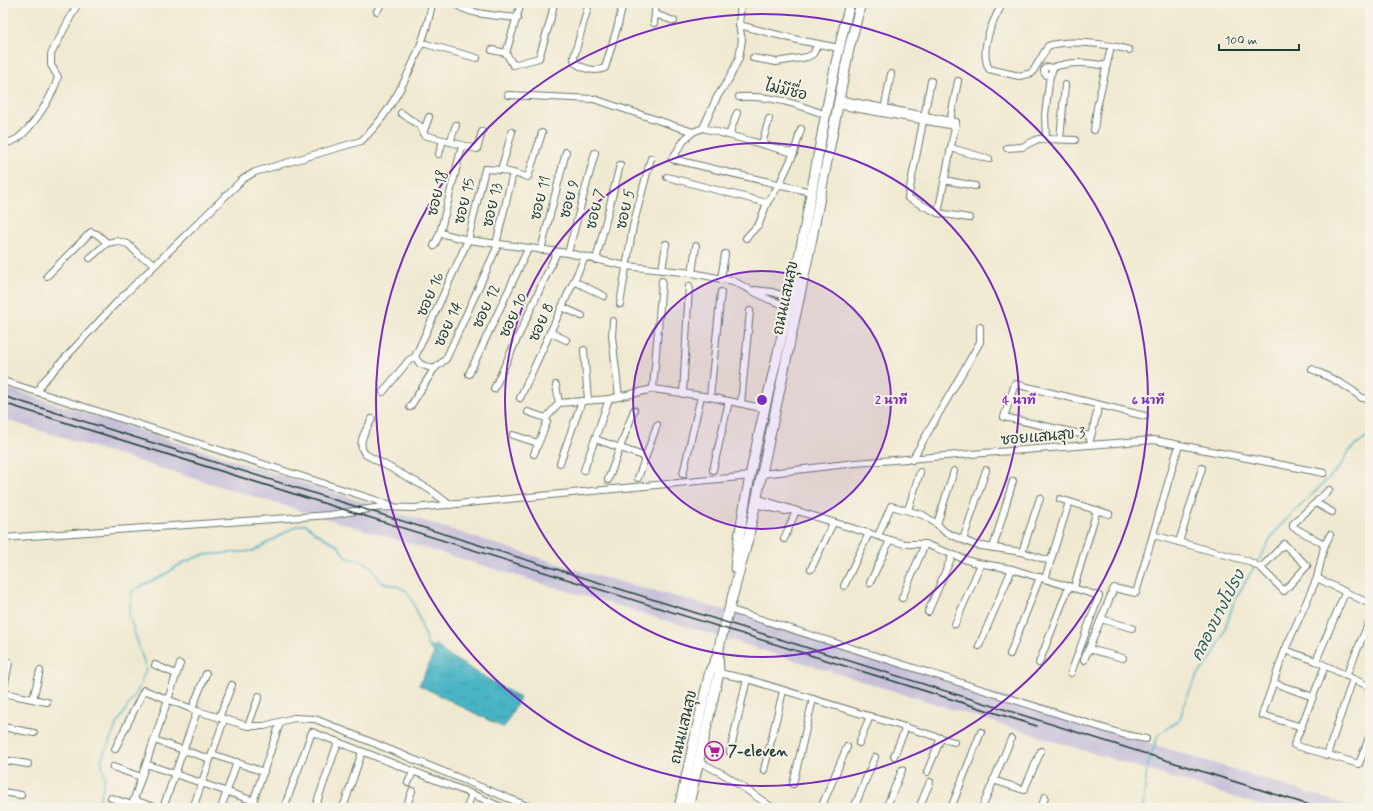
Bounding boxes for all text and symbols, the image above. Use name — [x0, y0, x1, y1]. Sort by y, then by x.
scale bar — [1219, 26, 1299, 52]
text: 100 m — [1225, 33, 1257, 49]
street label: ไม่มีชื่อ — [762, 71, 810, 106]
street label: ซอย 18 — [423, 168, 453, 218]
street label: ซอย 11 — [526, 174, 556, 223]
street label: ซอย 15 — [450, 176, 480, 226]
street label: ซอย 9 — [555, 178, 585, 221]
street label: ซอย 13 — [478, 181, 508, 229]
street label: ซอย 7 — [581, 187, 611, 232]
street label: ซอย 5 — [612, 187, 640, 231]
street label: ถนนแสนสุข — [768, 259, 804, 337]
street label: ซอย 16 — [412, 269, 450, 320]
street label: ซอย 12 — [468, 281, 506, 332]
street label: ซอย 10 — [495, 290, 533, 341]
street label: ซอย 14 — [430, 299, 468, 350]
street label: ซอย 8 — [524, 300, 560, 345]
text: 2 นาที — [875, 392, 907, 409]
text: 4 นาที — [1002, 392, 1036, 409]
text: 6 นาที — [1132, 392, 1164, 409]
centre of rings — [755, 393, 769, 407]
street label: ซอยแสนสุข 3 — [1000, 423, 1086, 451]
water label: คลองบางโปรง — [1186, 565, 1251, 664]
street label: ถนนแสนสุข — [666, 688, 702, 766]
supermarket icon: 7-eleven — [703, 740, 725, 762]
place label: 7-eleven — [728, 742, 789, 762]

